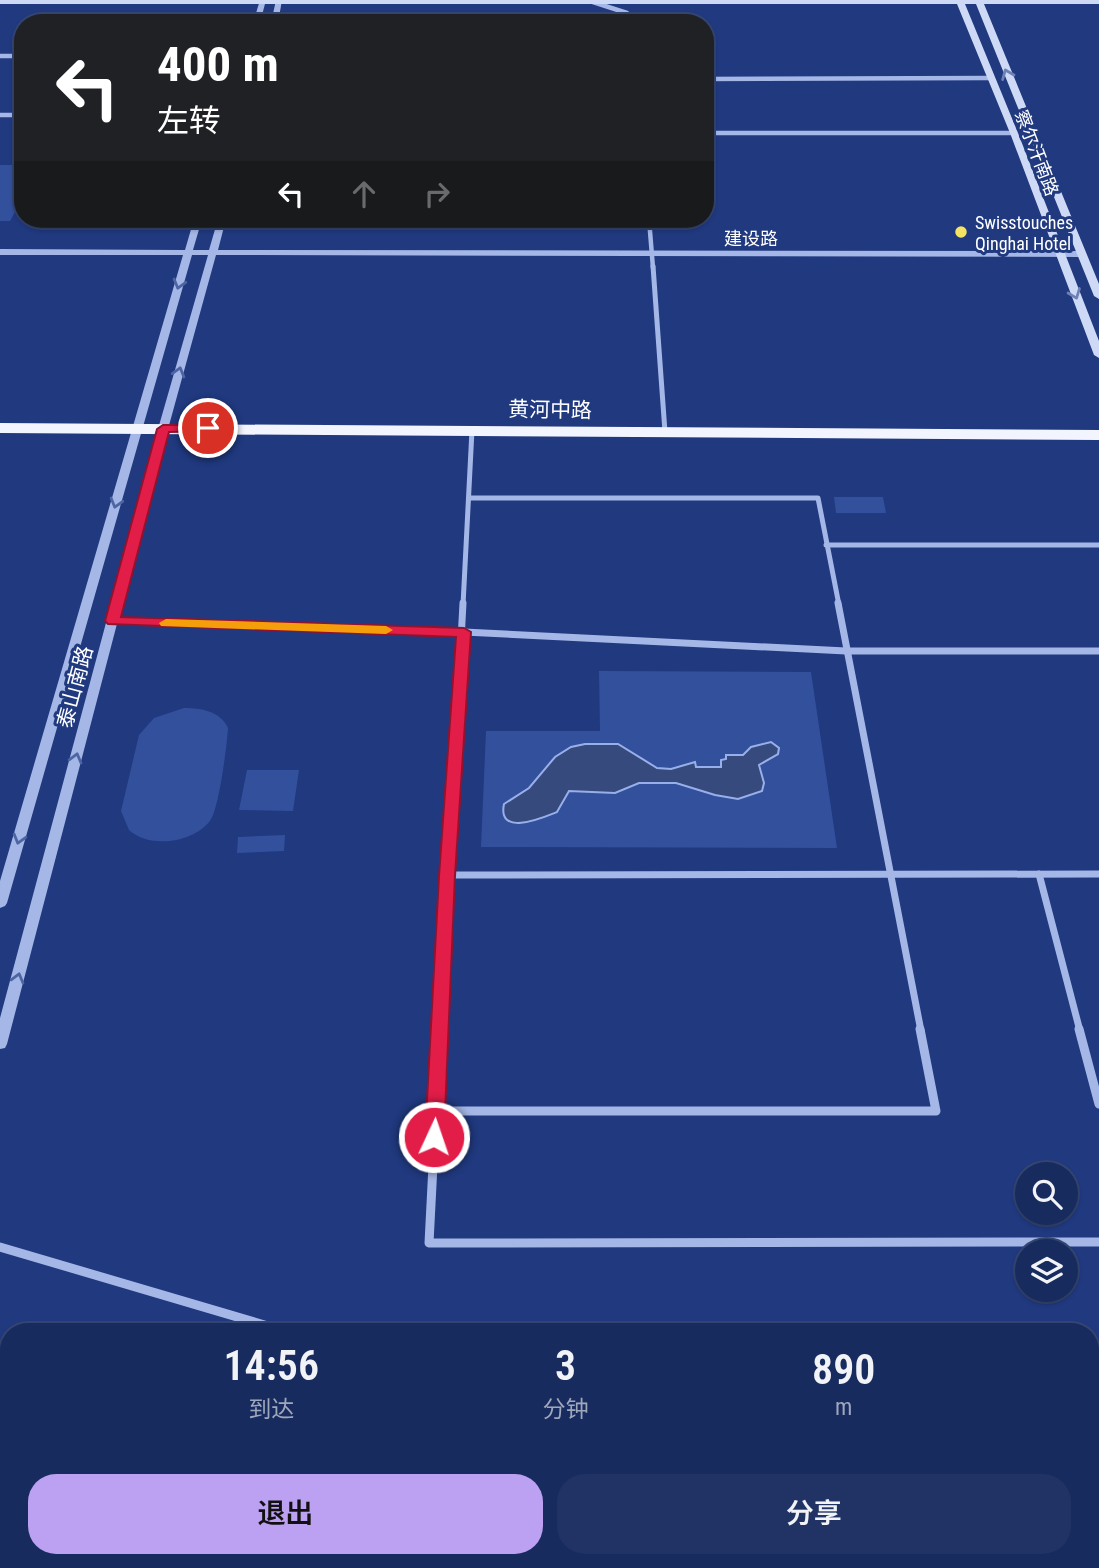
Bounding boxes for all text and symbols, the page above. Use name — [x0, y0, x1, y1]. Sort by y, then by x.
text: 400 m — [157, 36, 279, 93]
icon: left — [42, 42, 133, 133]
one-way arrow — [1002, 69, 1016, 81]
text: 左转 — [157, 102, 221, 140]
street label: 察尔汗南路 — [1011, 107, 1063, 199]
icon: left — [272, 175, 310, 213]
icon: ahead — [345, 175, 383, 213]
icon: right — [418, 175, 456, 213]
place label: Swisstouches Qinghai Hotel — [975, 212, 1073, 254]
marker: Swisstouches Qinghai Hotel — [953, 224, 969, 240]
street label: 建设路 — [724, 228, 778, 249]
one-way arrow — [172, 278, 187, 290]
one-way arrow — [1067, 288, 1081, 300]
one-way arrow — [171, 367, 186, 379]
street label: 黄河中路 — [508, 397, 592, 423]
pin — [178, 398, 238, 458]
icon: arrive — [189, 409, 227, 447]
one-way arrow — [109, 497, 124, 509]
street label: 泰山南路 — [53, 643, 97, 731]
one-way arrow — [68, 752, 83, 764]
one-way arrow — [12, 833, 27, 845]
one-way arrow — [10, 972, 24, 984]
position arrow — [397, 1100, 471, 1174]
map controls — [1015, 1162, 1078, 1302]
button: search — [1015, 1162, 1078, 1225]
button: layers — [1015, 1239, 1078, 1302]
text: 14:56 — [224, 1341, 319, 1390]
text: 3 — [555, 1341, 576, 1390]
text: 890 — [812, 1345, 875, 1394]
text: m — [835, 1394, 852, 1421]
text: 到达 — [248, 1396, 294, 1423]
text: 分钟 — [543, 1396, 589, 1423]
button: 退出 — [28, 1474, 543, 1554]
button: 分享 — [557, 1474, 1071, 1554]

